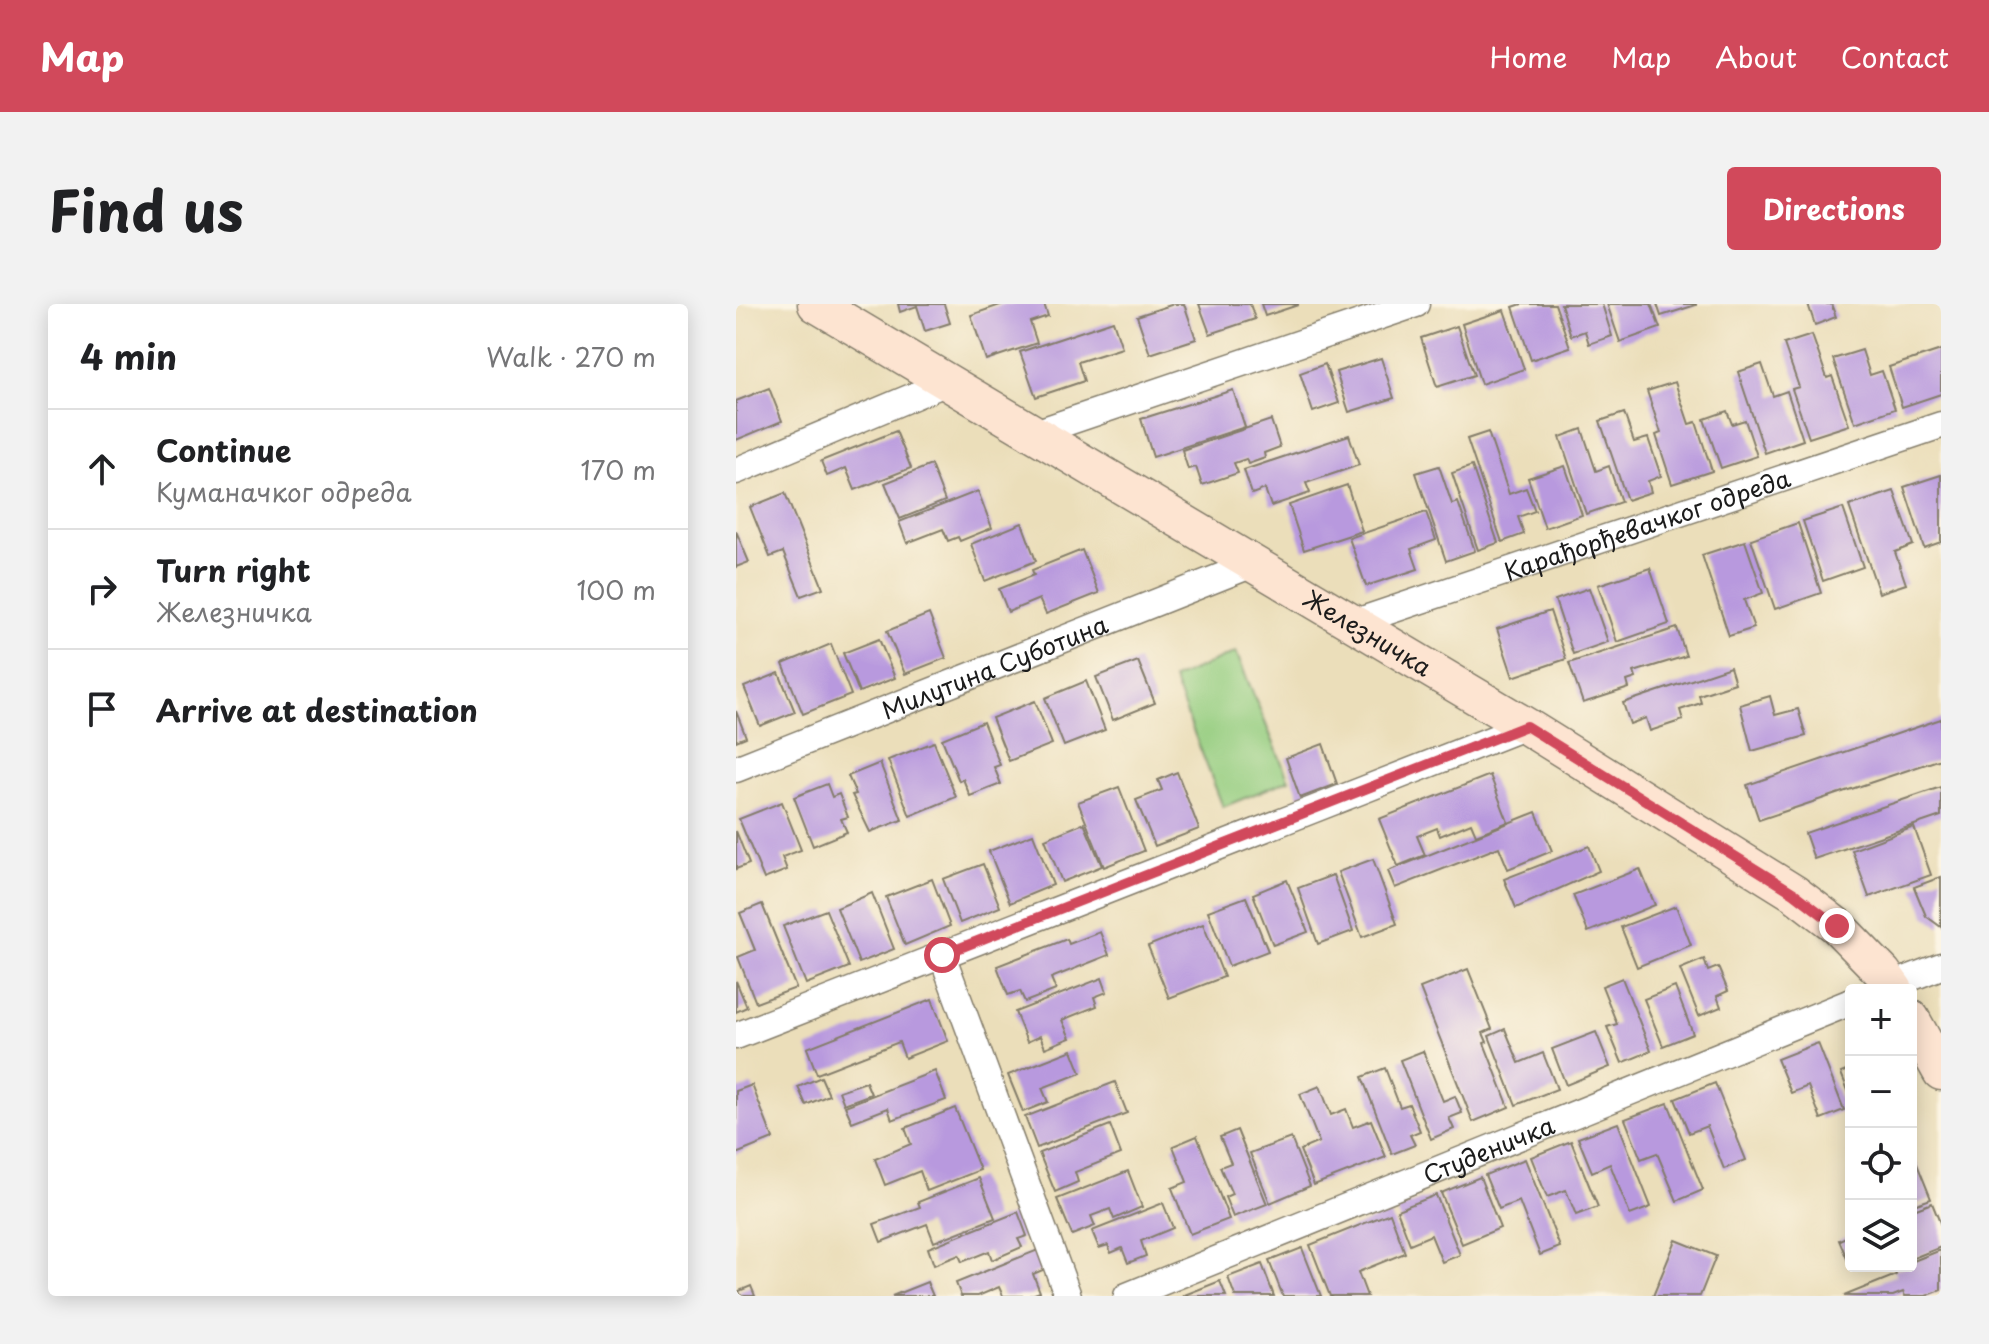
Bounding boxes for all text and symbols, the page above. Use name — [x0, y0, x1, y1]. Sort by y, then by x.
text: Map — [40, 28, 124, 85]
text: Home — [1489, 35, 1567, 78]
text: Map — [1611, 35, 1671, 78]
text: About — [1715, 35, 1797, 78]
text: Contact — [1841, 35, 1949, 78]
text: Find us — [48, 166, 244, 251]
button: Directions — [1727, 167, 1941, 250]
text: 4 min — [80, 330, 177, 382]
text: Walk · 270 m — [486, 337, 656, 376]
text: Continue — [156, 427, 291, 472]
icon: ahead — [80, 447, 124, 491]
text: 170 m — [581, 450, 656, 489]
street label: Карађорђевачког одреда — [1499, 459, 1795, 589]
text: Куманачког одреда — [156, 472, 412, 511]
text: Turn right — [156, 547, 311, 592]
icon: right — [80, 567, 124, 611]
text: 100 m — [576, 570, 656, 609]
street label: Железничка — [1297, 580, 1439, 684]
text: Железничка — [156, 592, 312, 631]
street label: Милутина Суботина — [876, 605, 1113, 728]
icon: arrive — [80, 687, 124, 731]
text: Arrive at destination — [156, 687, 478, 732]
route end — [1819, 908, 1855, 944]
route start — [924, 937, 960, 973]
map controls — [1845, 984, 1917, 1272]
button: + — [1845, 984, 1917, 1056]
button: − — [1845, 1056, 1917, 1128]
street label: Студеничка — [1417, 1106, 1560, 1192]
button: locate — [1845, 1128, 1917, 1200]
button: layers — [1845, 1200, 1917, 1272]

